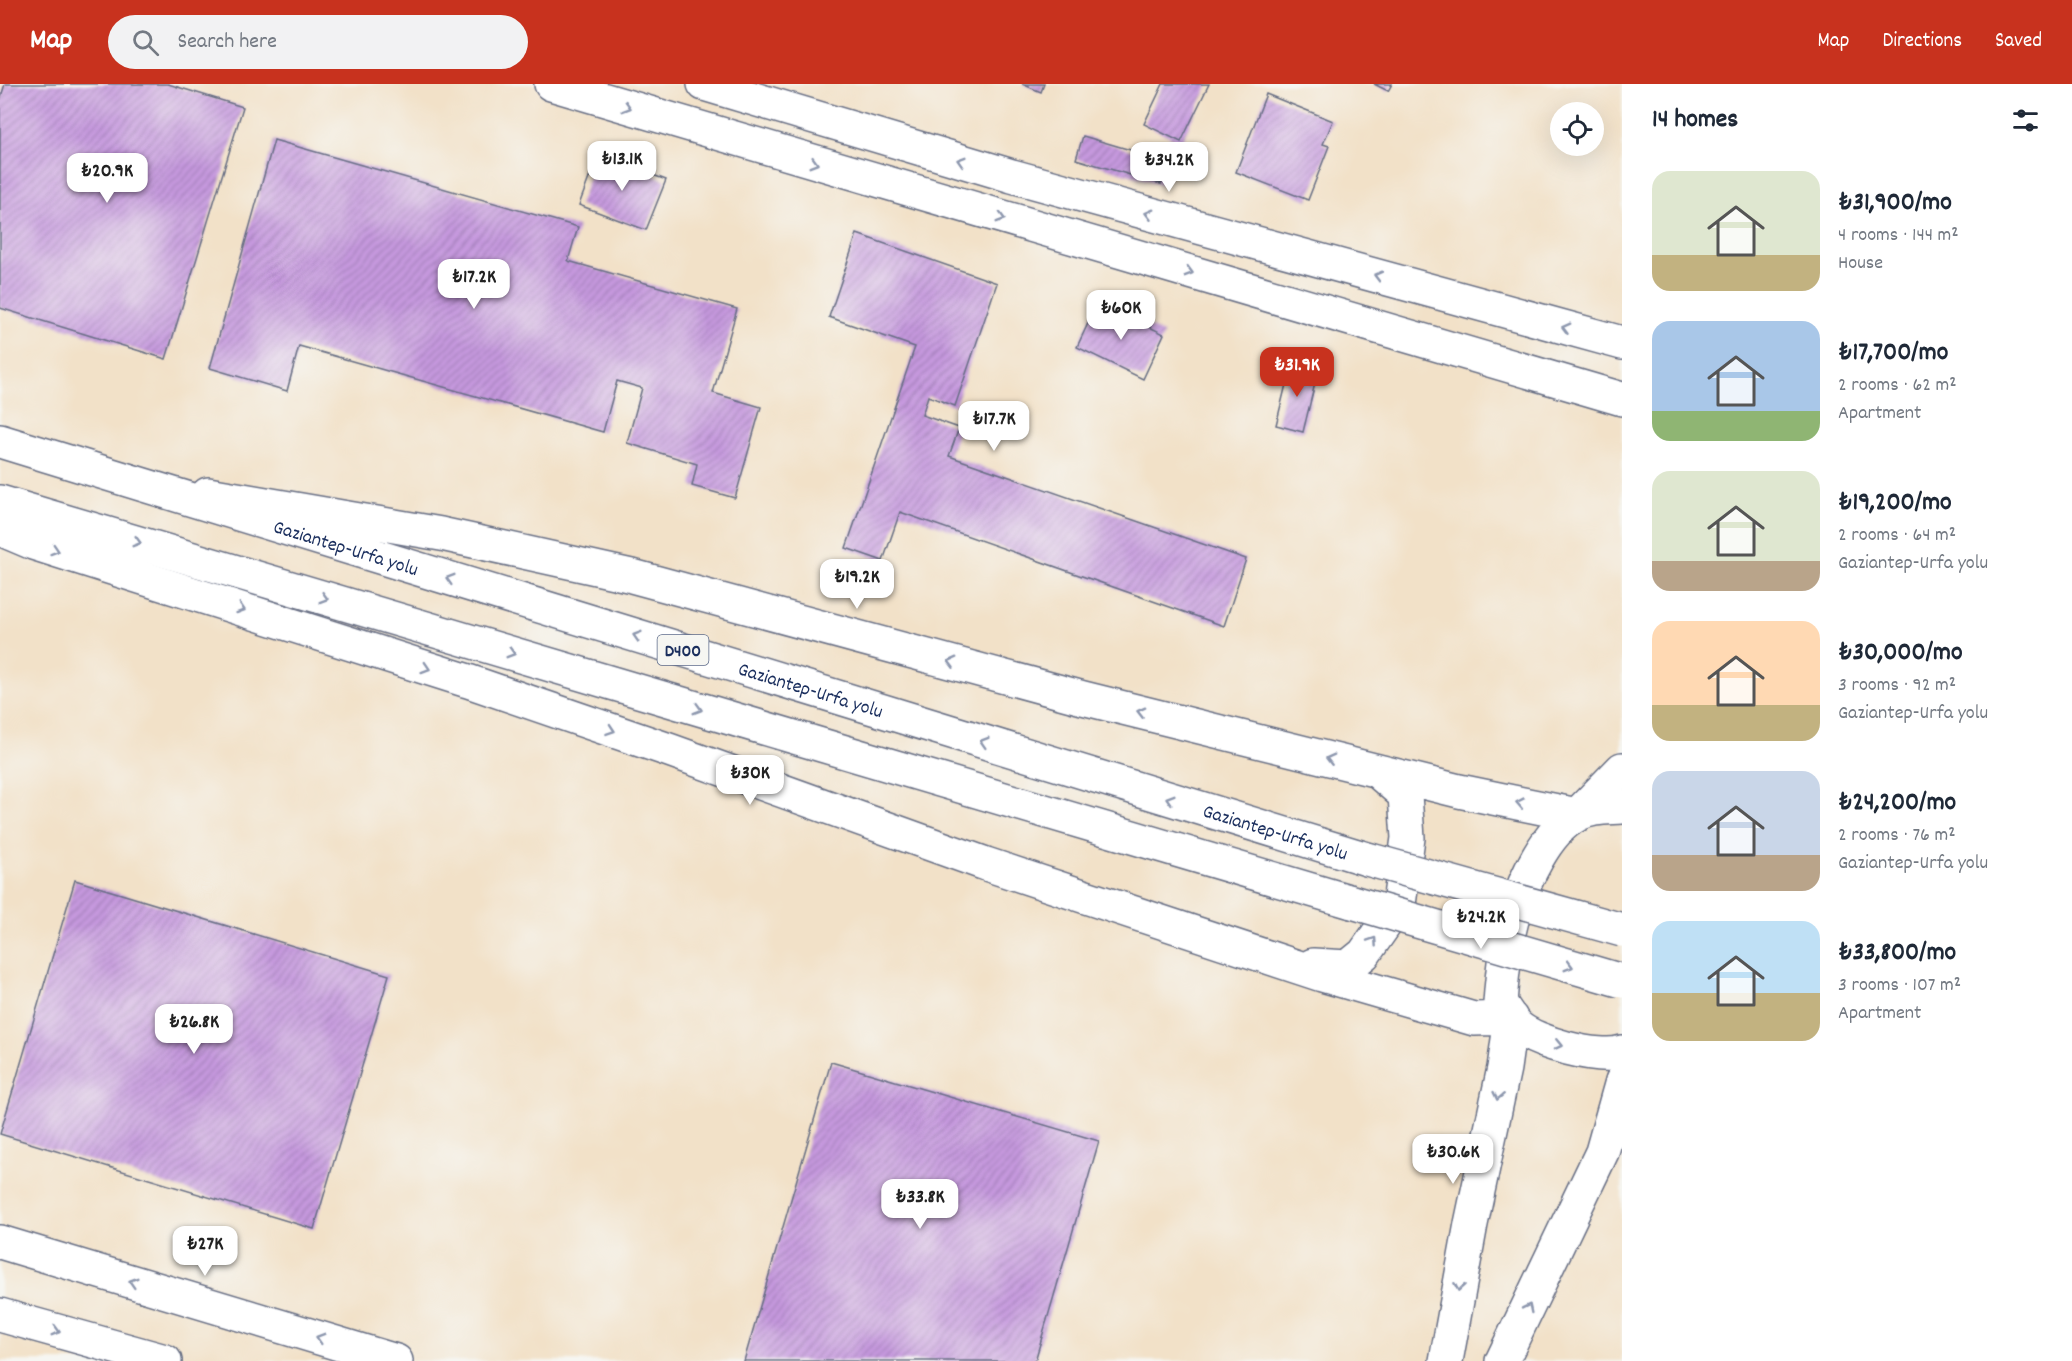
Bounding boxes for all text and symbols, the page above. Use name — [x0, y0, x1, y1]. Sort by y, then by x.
search box — [108, 15, 528, 69]
text: Map — [30, 22, 72, 62]
icon: search — [129, 26, 162, 59]
text: Search here — [177, 27, 277, 58]
text: Map — [1818, 27, 1849, 57]
text: Directions — [1882, 27, 1962, 57]
text: Saved — [1995, 27, 2042, 57]
one-way arrow — [622, 100, 632, 112]
map controls — [1550, 102, 1604, 156]
button: locate — [1550, 102, 1604, 156]
text: 14 homes — [1652, 102, 1738, 139]
icon: filters — [2009, 104, 2042, 137]
pin: ₺13.1K — [573, 141, 671, 192]
pin: ₺34.2K — [1120, 142, 1218, 193]
text: ₺13.1K — [601, 146, 643, 174]
text: ₺34.2K — [1144, 147, 1194, 175]
pin: ₺20.9K — [58, 153, 156, 204]
one-way arrow — [808, 156, 819, 168]
one-way arrow — [956, 156, 967, 168]
text: ₺20.9K — [81, 158, 133, 186]
text: ₺31,900/mo — [1838, 185, 1952, 222]
icon: home — [1700, 195, 1772, 267]
one-way arrow — [1144, 209, 1155, 221]
one-way arrow — [996, 211, 1006, 223]
text: 4 rooms · 144 m² — [1838, 222, 1959, 250]
text: House — [1838, 250, 1883, 278]
pin: ₺17.2K — [425, 259, 523, 310]
text: ₺17.2K — [452, 264, 496, 292]
one-way arrow — [1183, 265, 1194, 277]
one-way arrow — [1373, 271, 1383, 284]
pin: ₺60K — [1085, 290, 1157, 341]
text: ₺60K — [1100, 295, 1142, 323]
one-way arrow — [1561, 323, 1571, 335]
text: ₺17,700/mo — [1838, 335, 1948, 372]
icon: home — [1700, 345, 1772, 417]
pin: ₺31.9K — [1248, 347, 1346, 398]
text: ₺31.9K — [1274, 352, 1320, 380]
text: 2 rooms · 62 m² — [1838, 372, 1957, 400]
text: Apartment — [1838, 400, 1921, 428]
pin: ₺17.7K — [945, 401, 1043, 452]
text: ₺17.7K — [972, 406, 1016, 434]
text: ₺19,200/mo — [1838, 485, 1952, 522]
icon: home — [1700, 495, 1772, 567]
street label: Gaziantep-Urfa yolu — [269, 514, 421, 585]
text: 2 rooms · 64 m² — [1838, 522, 1956, 550]
one-way arrow — [131, 535, 142, 547]
one-way arrow — [49, 543, 60, 555]
text: Gaziantep-Urfa yolu — [1838, 550, 1988, 578]
pin: ₺19.2K — [808, 559, 906, 610]
text: ₺19.2K — [834, 564, 880, 592]
one-way arrow — [445, 574, 456, 586]
one-way arrow — [318, 591, 329, 603]
one-way arrow — [235, 602, 246, 614]
one-way arrow — [632, 631, 643, 643]
road number: D400 — [658, 635, 708, 665]
text: ₺30,000/mo — [1838, 635, 1963, 672]
icon: home — [1700, 645, 1772, 717]
one-way arrow — [505, 646, 516, 658]
street label: Gaziantep-Urfa yolu — [734, 656, 886, 727]
one-way arrow — [947, 657, 957, 670]
one-way arrow — [420, 661, 431, 673]
text: 3 rooms · 92 m² — [1838, 672, 1956, 700]
text: Gaziantep-Urfa yolu — [1838, 700, 1988, 728]
one-way arrow — [693, 701, 703, 714]
one-way arrow — [1136, 706, 1146, 719]
one-way arrow — [605, 723, 616, 736]
one-way arrow — [979, 737, 990, 749]
one-way arrow — [1325, 754, 1336, 766]
pin: ₺30K — [714, 755, 786, 806]
text: ₺30K — [730, 760, 770, 788]
text: ₺24,200/mo — [1838, 785, 1956, 822]
one-way arrow — [1165, 794, 1176, 806]
icon: home — [1700, 795, 1772, 867]
one-way arrow — [1515, 797, 1525, 810]
street label: Gaziantep-Urfa yolu — [1199, 799, 1351, 869]
text: 2 rooms · 76 m² — [1838, 822, 1956, 850]
text: Gaziantep-Urfa yolu — [1838, 850, 1988, 878]
pin: ₺24.2K — [1432, 899, 1530, 950]
text: ₺24.2K — [1456, 904, 1506, 932]
text: ₺33,800/mo — [1838, 935, 1956, 972]
one-way arrow — [1366, 937, 1377, 948]
icon: home — [1700, 945, 1772, 1017]
one-way arrow — [1563, 959, 1574, 971]
text: 3 rooms · 107 m² — [1838, 972, 1961, 1000]
text: Apartment — [1838, 1000, 1921, 1028]
pin: ₺26.8K — [145, 1004, 243, 1055]
text: ₺26.8K — [169, 1009, 219, 1037]
one-way arrow — [1553, 1038, 1563, 1051]
one-way arrow — [1492, 1091, 1505, 1101]
pin: ₺30.6K — [1404, 1134, 1502, 1185]
text: ₺30.6K — [1426, 1139, 1480, 1167]
pin: ₺33.8K — [871, 1179, 969, 1230]
text: ₺33.8K — [895, 1184, 945, 1212]
pin: ₺27K — [169, 1226, 241, 1277]
text: ₺27K — [187, 1231, 223, 1259]
one-way arrow — [128, 1277, 139, 1289]
one-way arrow — [1454, 1283, 1466, 1292]
one-way arrow — [1520, 1304, 1532, 1315]
one-way arrow — [50, 1324, 61, 1336]
one-way arrow — [315, 1333, 326, 1345]

